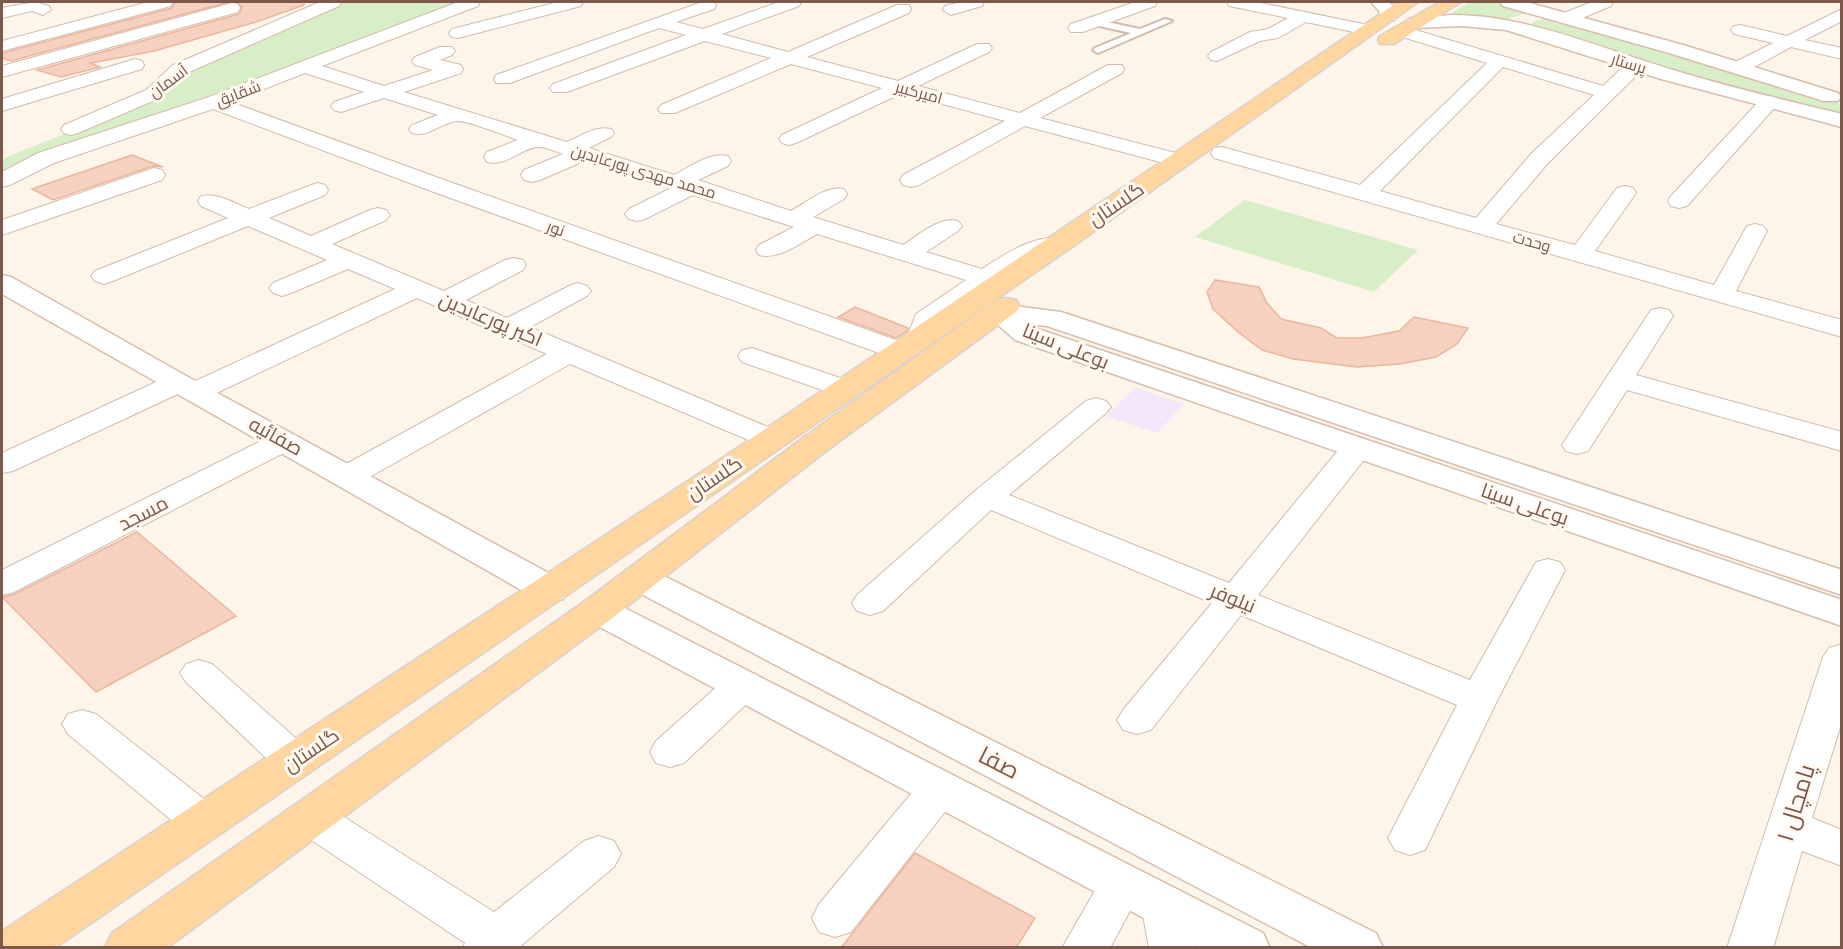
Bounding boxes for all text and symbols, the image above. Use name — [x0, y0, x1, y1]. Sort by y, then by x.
street label: پرستار — [1607, 49, 1650, 80]
street label: آسمان — [145, 60, 193, 103]
street label: شقایق — [213, 76, 264, 112]
street label: امیرکبیر — [892, 77, 945, 108]
street label: محمد مهدی پورعابدین — [569, 140, 719, 204]
street label: گلستان — [1084, 177, 1149, 232]
street label: نور — [543, 216, 567, 240]
street label: وحدت — [1511, 227, 1553, 256]
street label: اکبر پورعابدین — [436, 287, 546, 352]
street label: بوعلی سینا — [1019, 318, 1113, 375]
street label: صفائیه — [245, 411, 307, 461]
street label: گلستان — [682, 451, 747, 506]
street label: بوعلی سینا — [1478, 478, 1572, 531]
street label: مسجد — [114, 490, 172, 536]
street label: نیلوفر — [1206, 578, 1259, 618]
street label: گلستان — [279, 723, 344, 778]
street label: صفا — [974, 740, 1025, 785]
street label: پامچال ۱ — [1770, 760, 1823, 846]

